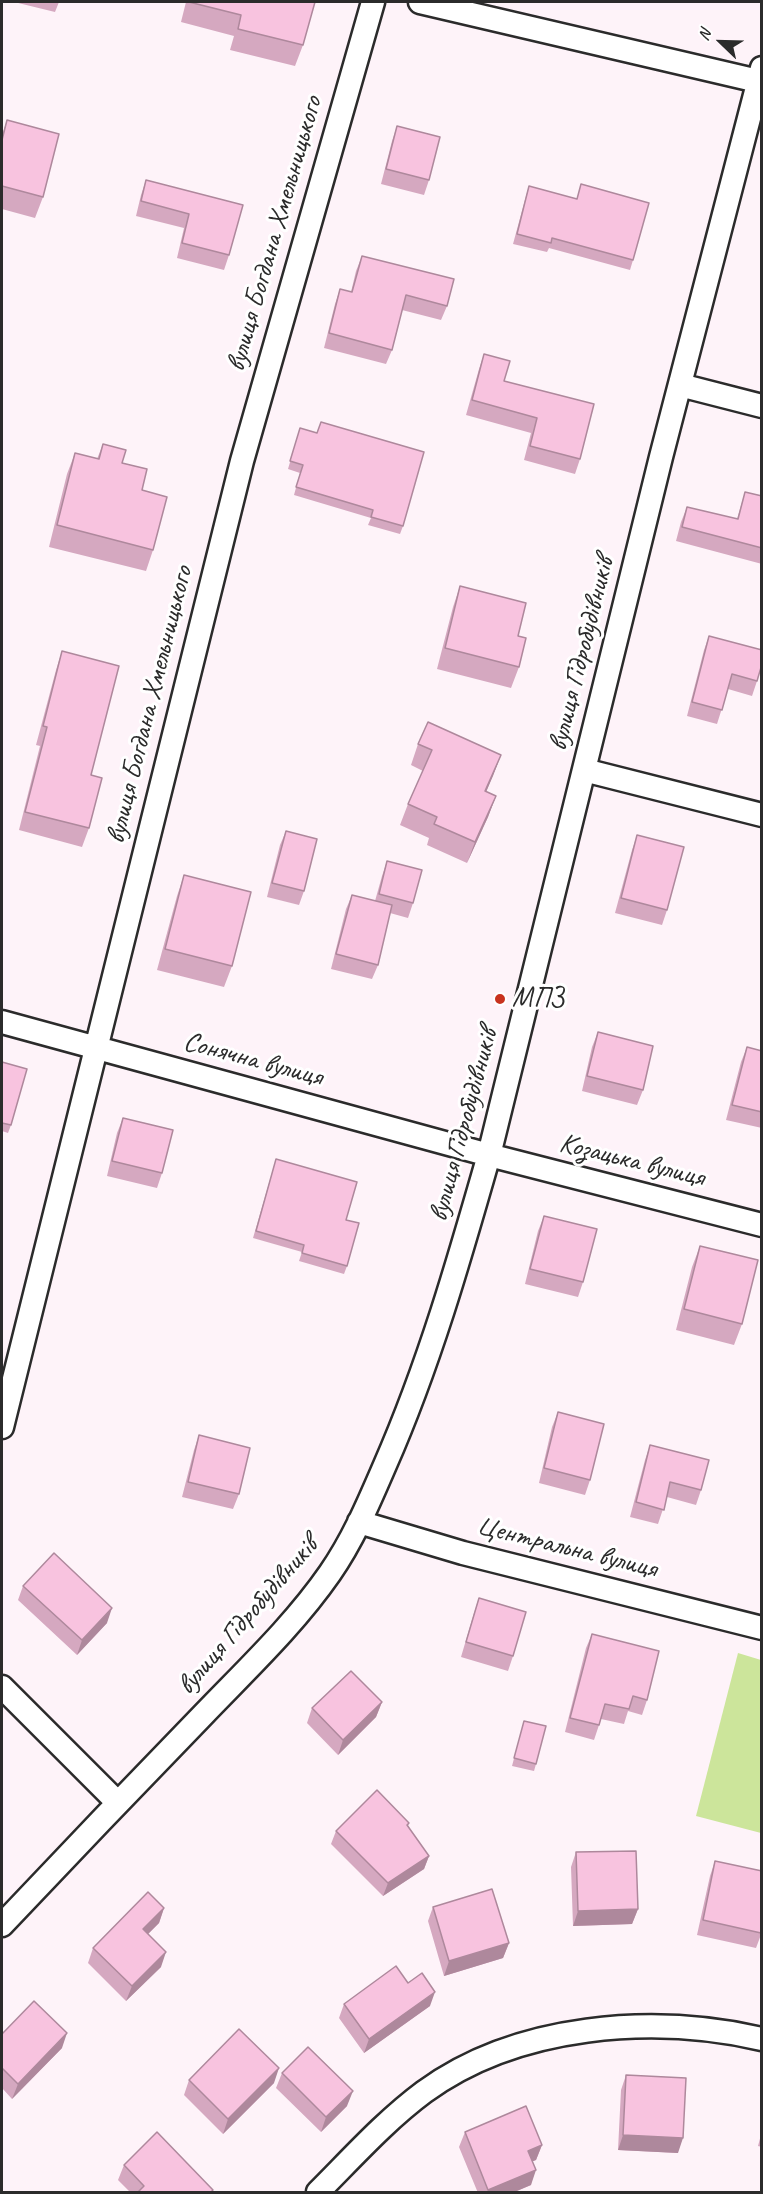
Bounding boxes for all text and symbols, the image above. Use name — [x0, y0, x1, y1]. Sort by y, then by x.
north arrow — [691, 12, 751, 72]
text: N — [693, 27, 716, 43]
street label: вулиця Богдана Хмельницького — [220, 93, 330, 375]
street label: вулиця Гідробудівників — [542, 554, 622, 754]
street label: вулиця Богдана Хмельницького — [99, 563, 201, 847]
place label: МПЗ — [512, 982, 564, 1016]
marker: МПЗ — [493, 992, 507, 1006]
street label: Сонячна вулиця — [180, 1025, 326, 1095]
street label: вулиця Гідробудівників — [422, 1025, 506, 1225]
street label: Козацька вулиця — [556, 1127, 708, 1195]
street label: Центральна вулиця — [473, 1509, 661, 1587]
street label: вулиця Гідробудівників — [170, 1530, 326, 1702]

